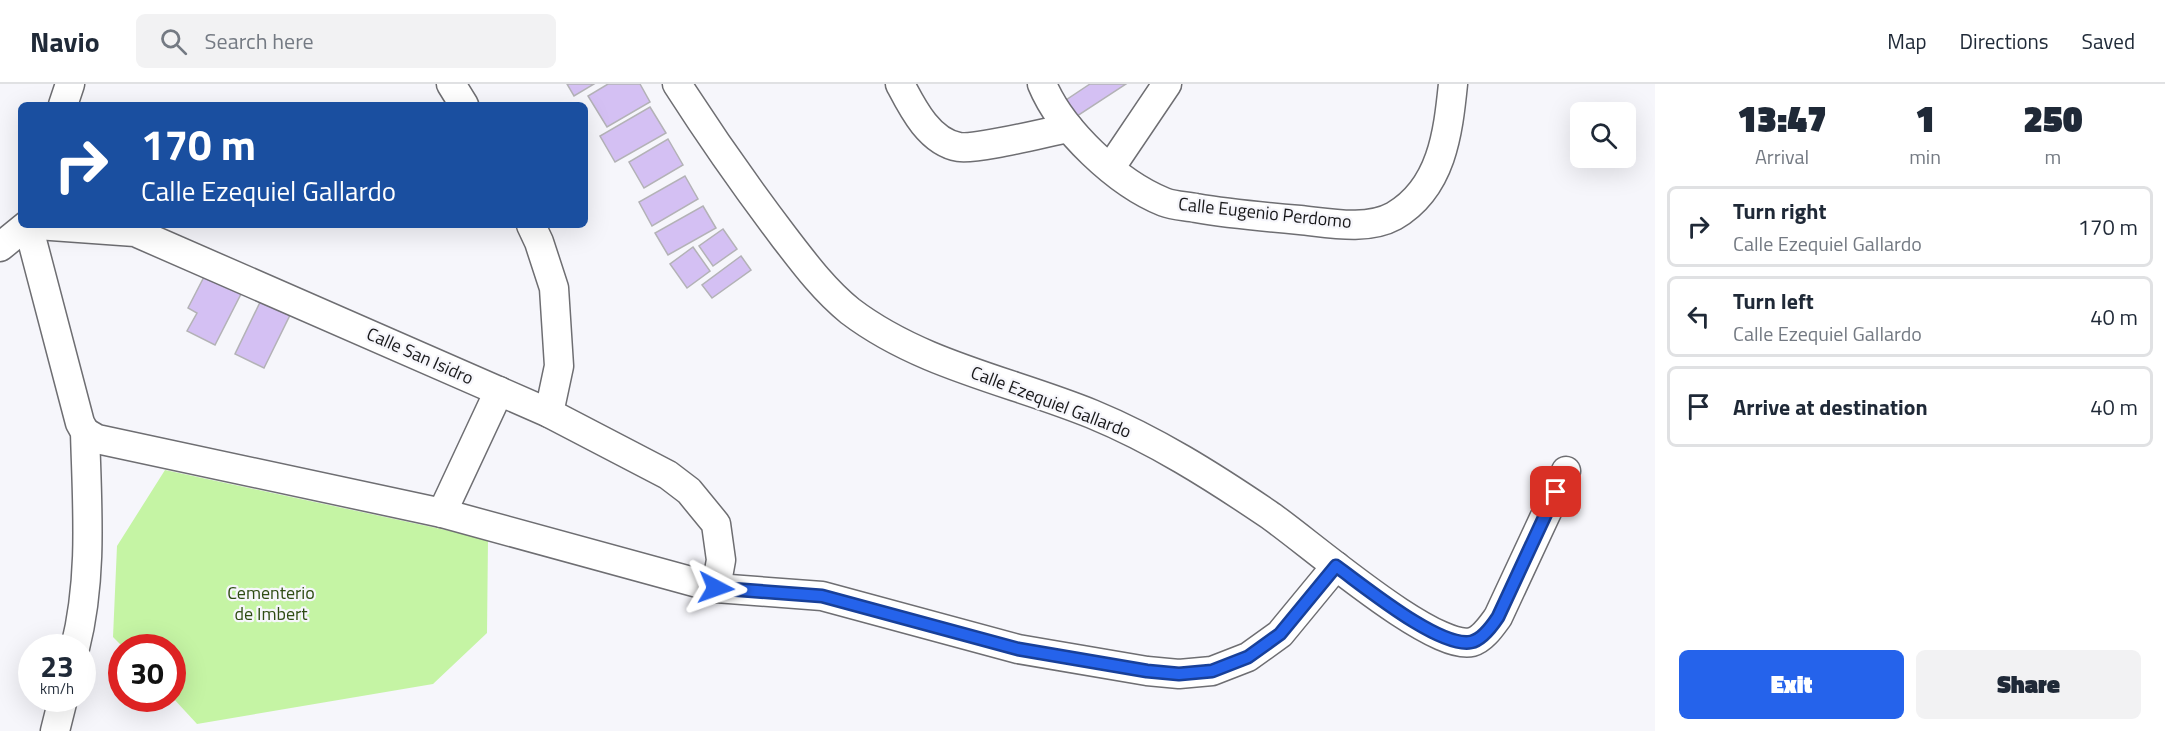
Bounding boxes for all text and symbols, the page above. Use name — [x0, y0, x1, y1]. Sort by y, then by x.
search box — [136, 14, 556, 68]
text: Navio — [30, 20, 100, 63]
text: Search here — [205, 24, 314, 58]
icon: search — [157, 25, 190, 58]
text: Map — [1887, 25, 1927, 57]
text: Directions — [1960, 25, 2049, 57]
text: Saved — [2082, 25, 2135, 57]
text: 13:47 — [1737, 91, 1827, 146]
text: 1 — [1915, 91, 1935, 146]
text: 250 — [2023, 91, 2083, 146]
map controls — [1570, 102, 1636, 168]
button: search — [1570, 102, 1636, 168]
text: 170 m — [141, 112, 256, 176]
icon: right — [42, 126, 120, 204]
text: Arrival — [1755, 141, 1809, 172]
text: min — [1909, 141, 1941, 172]
text: m — [2045, 141, 2061, 172]
text: Calle Ezequiel Gallardo — [141, 170, 396, 211]
street label: Calle Eugenio Perdomo — [1177, 190, 1353, 235]
text: Turn right — [1733, 194, 1827, 228]
icon: right — [1682, 210, 1715, 243]
text: 170 m — [2078, 210, 2138, 244]
text: Calle Ezequiel Gallardo — [1733, 228, 1922, 259]
text: Turn left — [1733, 284, 1814, 318]
icon: left — [1682, 300, 1715, 333]
text: 40 m — [2090, 300, 2138, 334]
text: Calle Ezequiel Gallardo — [1733, 318, 1922, 349]
street label: Calle San Isidro — [362, 320, 478, 391]
street label: Calle Ezequiel Gallardo — [967, 358, 1135, 445]
icon: arrive — [1682, 390, 1715, 423]
text: Arrive at destination — [1733, 390, 1928, 424]
text: 40 m — [2090, 390, 2138, 424]
pin — [1530, 466, 1581, 517]
icon: arrive — [1539, 475, 1572, 508]
position arrow — [684, 556, 748, 620]
park label: Cementerio de Imbert — [227, 579, 315, 627]
speed limit sign: 30 — [108, 634, 186, 712]
text: 23 — [40, 643, 74, 689]
button: Exit — [1679, 650, 1904, 719]
button: Share — [1916, 650, 2141, 719]
text: km/h — [40, 677, 74, 700]

